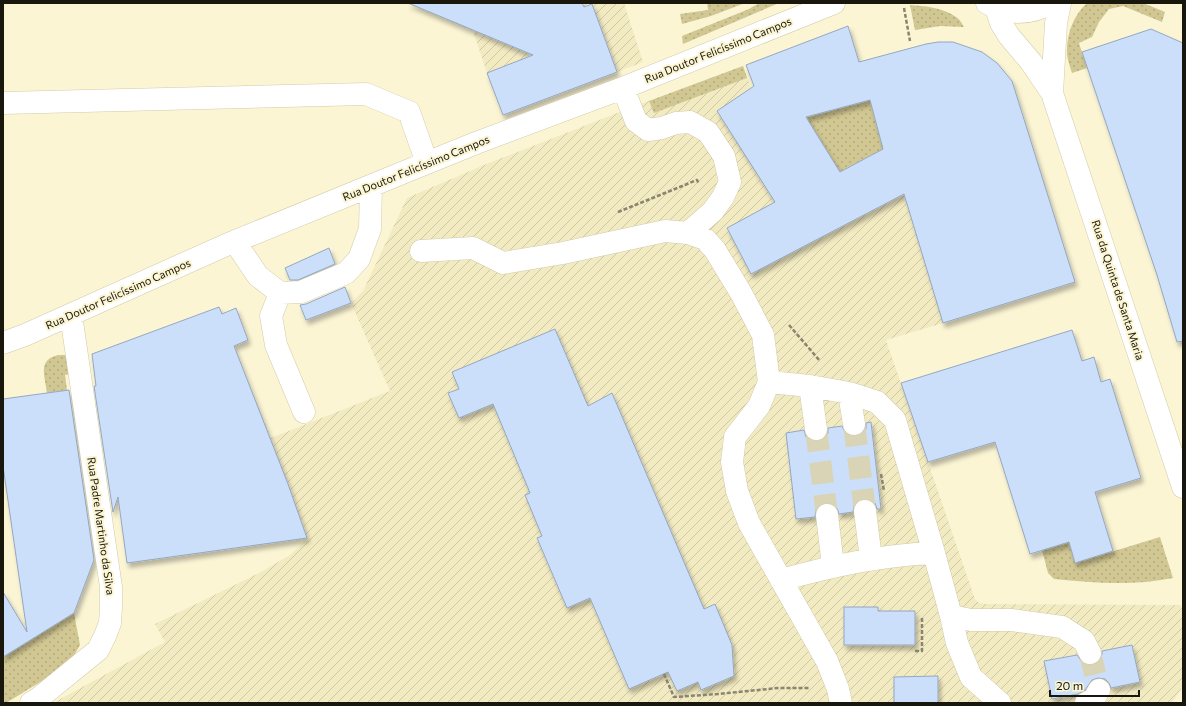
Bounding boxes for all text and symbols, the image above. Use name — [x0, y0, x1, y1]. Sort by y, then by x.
street label: Rua Doutor Felicíssimo Campos — [642, 14, 793, 85]
street label: Rua Doutor Felicíssimo Campos — [340, 132, 491, 203]
street label: Rua da Quinta de Santa Maria — [1090, 218, 1147, 361]
street label: Rua Doutor Felicíssimo Campos — [43, 256, 192, 331]
street label: Rua Padre Martinho da Silva — [85, 456, 118, 596]
scale bar — [1050, 672, 1139, 698]
text: 20 m — [1056, 678, 1083, 692]

